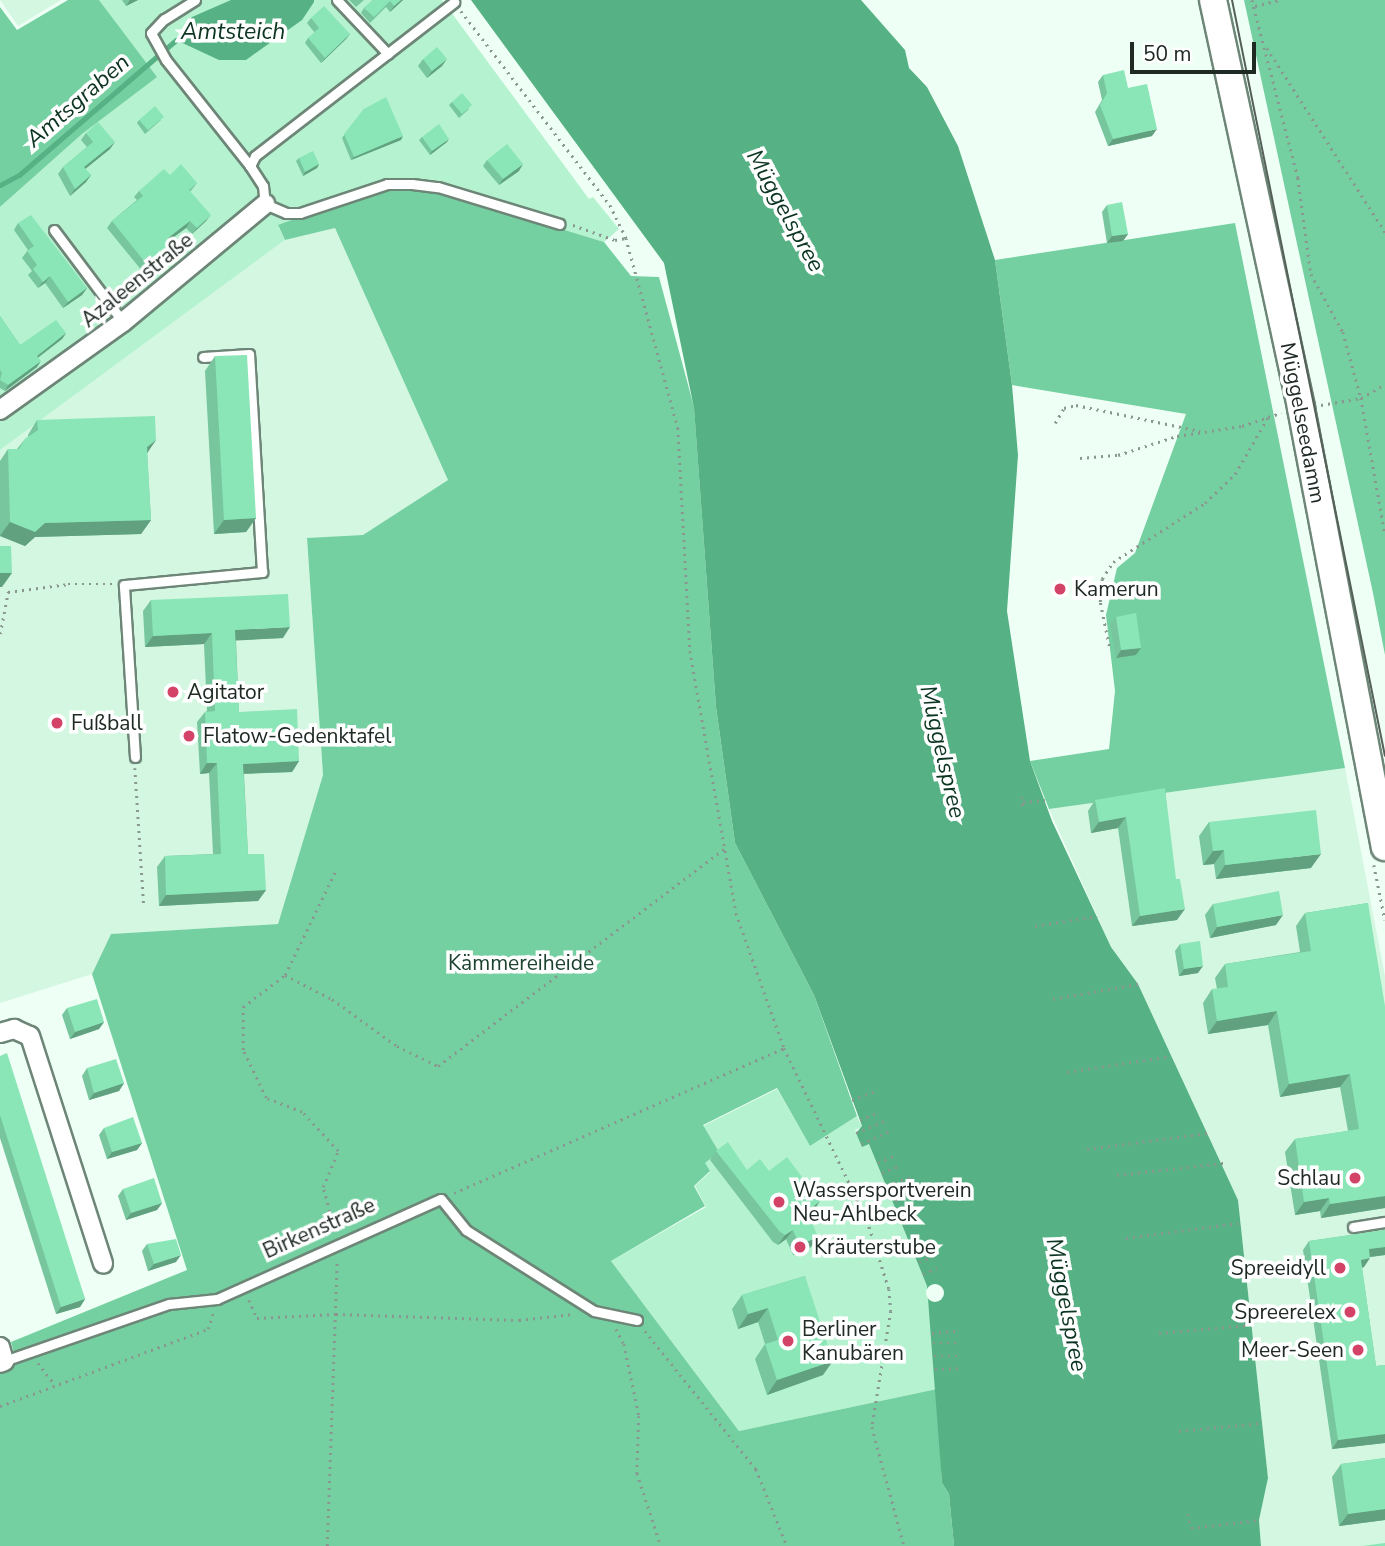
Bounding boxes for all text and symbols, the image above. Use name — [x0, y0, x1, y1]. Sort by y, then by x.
water label: Amtsteich — [181, 18, 285, 46]
scale bar — [1133, 28, 1259, 72]
text: 50 m — [1143, 40, 1192, 68]
water label: Amtsgraben — [21, 49, 135, 153]
water label: Müggelspree — [740, 145, 830, 277]
street label: Azaleenstraße — [76, 227, 198, 333]
street label: Müggelseedamm — [1275, 340, 1331, 506]
place label: Kamerun — [1074, 576, 1159, 602]
marker: Kamerun — [1052, 581, 1068, 597]
place label: Agitator — [187, 679, 264, 705]
water label: Müggelspree — [913, 683, 971, 821]
marker: Agitator — [165, 684, 181, 700]
place label: Fußball — [71, 710, 143, 736]
marker: Fußball — [49, 715, 65, 731]
place label: Flatow-Gedenktafel — [203, 723, 391, 749]
marker: Flatow-Gedenktafel — [181, 728, 197, 744]
park label: Kämmereiheide — [448, 950, 594, 976]
place label: Schlau — [1277, 1165, 1341, 1191]
marker: Schlau — [1347, 1170, 1363, 1186]
place label: Wassersportverein Neu-Ahlbeck — [793, 1177, 972, 1227]
street label: Birkenstraße — [259, 1192, 379, 1264]
marker: Wassersportverein Neu-Ahlbeck — [771, 1194, 787, 1210]
place label: Kräuterstube — [814, 1234, 936, 1260]
water label: Müggelspree — [1040, 1236, 1092, 1374]
marker: Kräuterstube — [792, 1239, 808, 1255]
place label: Spreeidyll — [1231, 1255, 1326, 1281]
marker: Spreeidyll — [1332, 1260, 1348, 1276]
place label: Spreerelex — [1234, 1299, 1336, 1325]
marker: Spreerelex — [1342, 1304, 1358, 1320]
place label: Berliner Kanubären — [802, 1316, 904, 1366]
marker: Berliner Kanubären — [780, 1333, 796, 1349]
place label: Meer-Seen — [1241, 1337, 1344, 1363]
marker: Meer-Seen — [1350, 1342, 1366, 1358]

